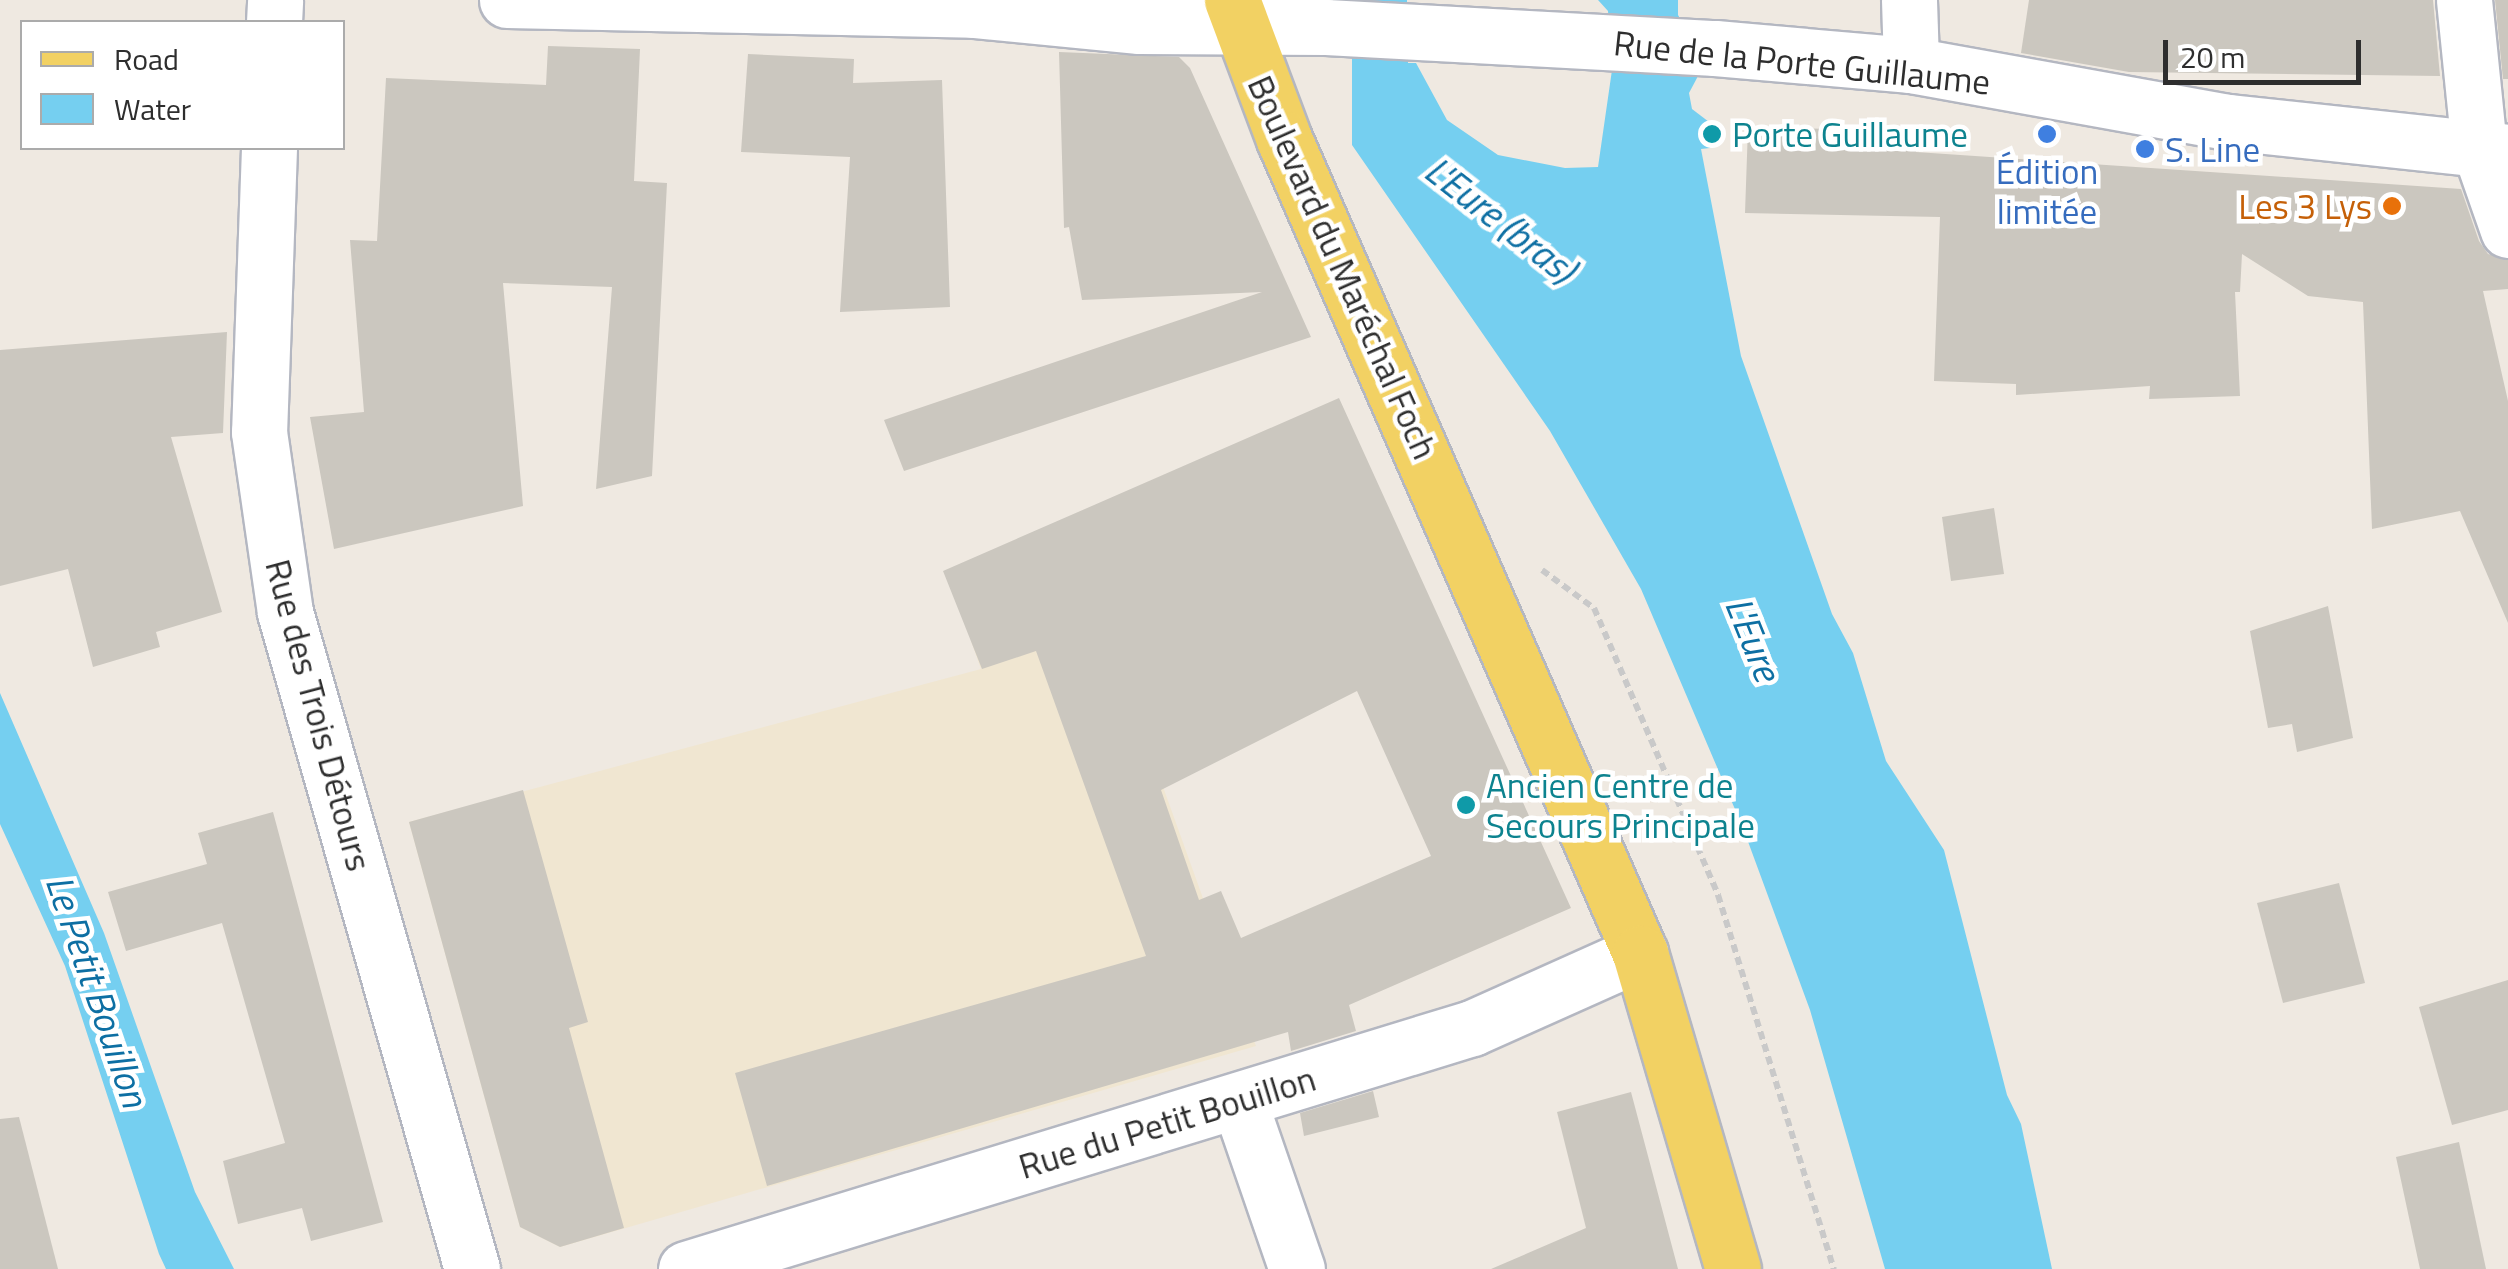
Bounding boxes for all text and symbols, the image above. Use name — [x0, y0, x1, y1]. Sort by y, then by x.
legend — [20, 20, 345, 150]
scale bar — [2168, 20, 2366, 82]
street label: Rue de la Porte Guillaume — [1612, 21, 1992, 103]
text: 20 m — [2180, 34, 2245, 80]
text: Road — [114, 36, 179, 82]
street label: Boulevard du Maréchal Foch — [1239, 69, 1447, 465]
text: Water — [114, 86, 191, 132]
place label: Porte Guillaume — [1732, 113, 1968, 155]
marker: Porte Guillaume — [1701, 123, 1723, 145]
marker: Édition limitée — [2036, 123, 2058, 145]
place label: S. Line — [2165, 128, 2260, 170]
marker: S. Line — [2134, 138, 2156, 160]
water label: L'Eure (bras) — [1416, 147, 1584, 293]
place label: Édition limitée — [1996, 150, 2098, 232]
place label: Les 3 Lys — [2238, 185, 2372, 227]
marker: Les 3 Lys — [2381, 195, 2403, 217]
street label: Rue des Trois Détours — [257, 555, 381, 875]
water label: L'Eure — [1716, 590, 1790, 688]
place label: Ancien Centre de Secours Principale — [1486, 764, 1755, 846]
marker: Ancien Centre de Secours Principale — [1455, 794, 1477, 816]
water label: Le Petit Bouillon — [36, 869, 158, 1113]
street label: Rue du Petit Bouillon — [1014, 1057, 1320, 1187]

